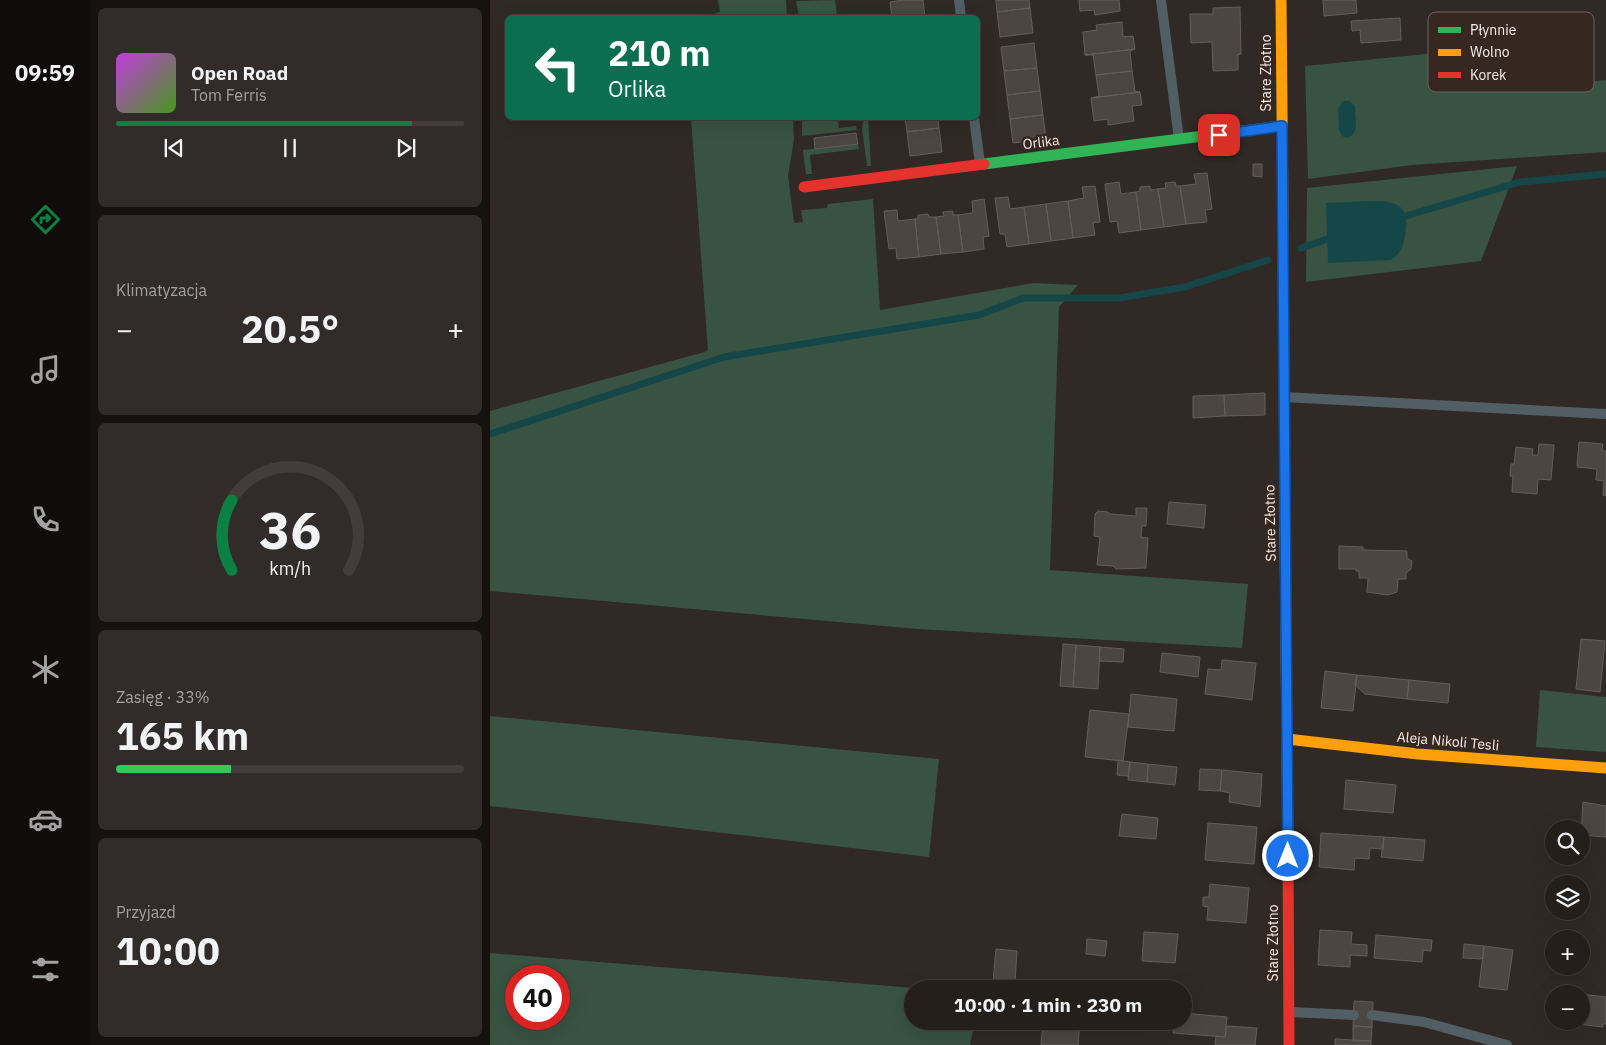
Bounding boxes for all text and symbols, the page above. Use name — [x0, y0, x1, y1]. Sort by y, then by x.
legend — [1428, 12, 1594, 92]
text: Płynnie — [1470, 21, 1517, 39]
text: 210 m — [608, 30, 711, 76]
street label: Stare Złotno — [1257, 34, 1275, 112]
icon: left — [525, 35, 590, 100]
text: Wolno — [1470, 43, 1510, 61]
text: 09:59 — [15, 58, 75, 87]
text: Open Road — [191, 61, 288, 85]
text: Korek — [1470, 66, 1507, 84]
text: Orlika — [608, 74, 666, 103]
text: Tom Ferris — [191, 85, 267, 105]
pin — [1198, 114, 1240, 156]
icon: arrive — [1205, 121, 1233, 149]
street label: Orlika — [1021, 131, 1061, 153]
icon: previous — [160, 134, 188, 162]
icon: pause — [276, 134, 304, 162]
icon: next — [392, 134, 420, 162]
icon: directions — [28, 202, 63, 237]
text: Klimatyzacja — [116, 280, 207, 300]
text: 20.5° — [241, 304, 339, 353]
text: − — [116, 311, 133, 348]
text: + — [447, 311, 464, 348]
icon: music — [28, 352, 63, 387]
street label: Stare Złotno — [1260, 484, 1280, 562]
text: 36 — [259, 496, 321, 563]
icon: phone — [28, 502, 63, 537]
text: km/h — [269, 557, 311, 580]
icon: climate — [28, 652, 63, 687]
text: Zasięg · 33% — [116, 687, 210, 707]
text: 165 km — [116, 711, 249, 760]
street label: Aleja Nikoli Tesli — [1396, 728, 1500, 754]
icon: car — [28, 802, 63, 837]
map controls — [1545, 820, 1590, 1030]
button: search — [1545, 820, 1590, 865]
position arrow — [1261, 829, 1313, 881]
button: layers — [1545, 875, 1590, 920]
text: Przyjazd — [116, 902, 176, 922]
street label: Stare Złotno — [1264, 904, 1282, 982]
text: 10:00 — [116, 926, 220, 975]
button: + — [1545, 930, 1590, 975]
icon: filters — [28, 952, 63, 987]
speed limit sign: 40 — [505, 965, 570, 1030]
button: − — [1545, 985, 1590, 1030]
text: 10:00 · 1 min · 230 m — [954, 993, 1142, 1017]

